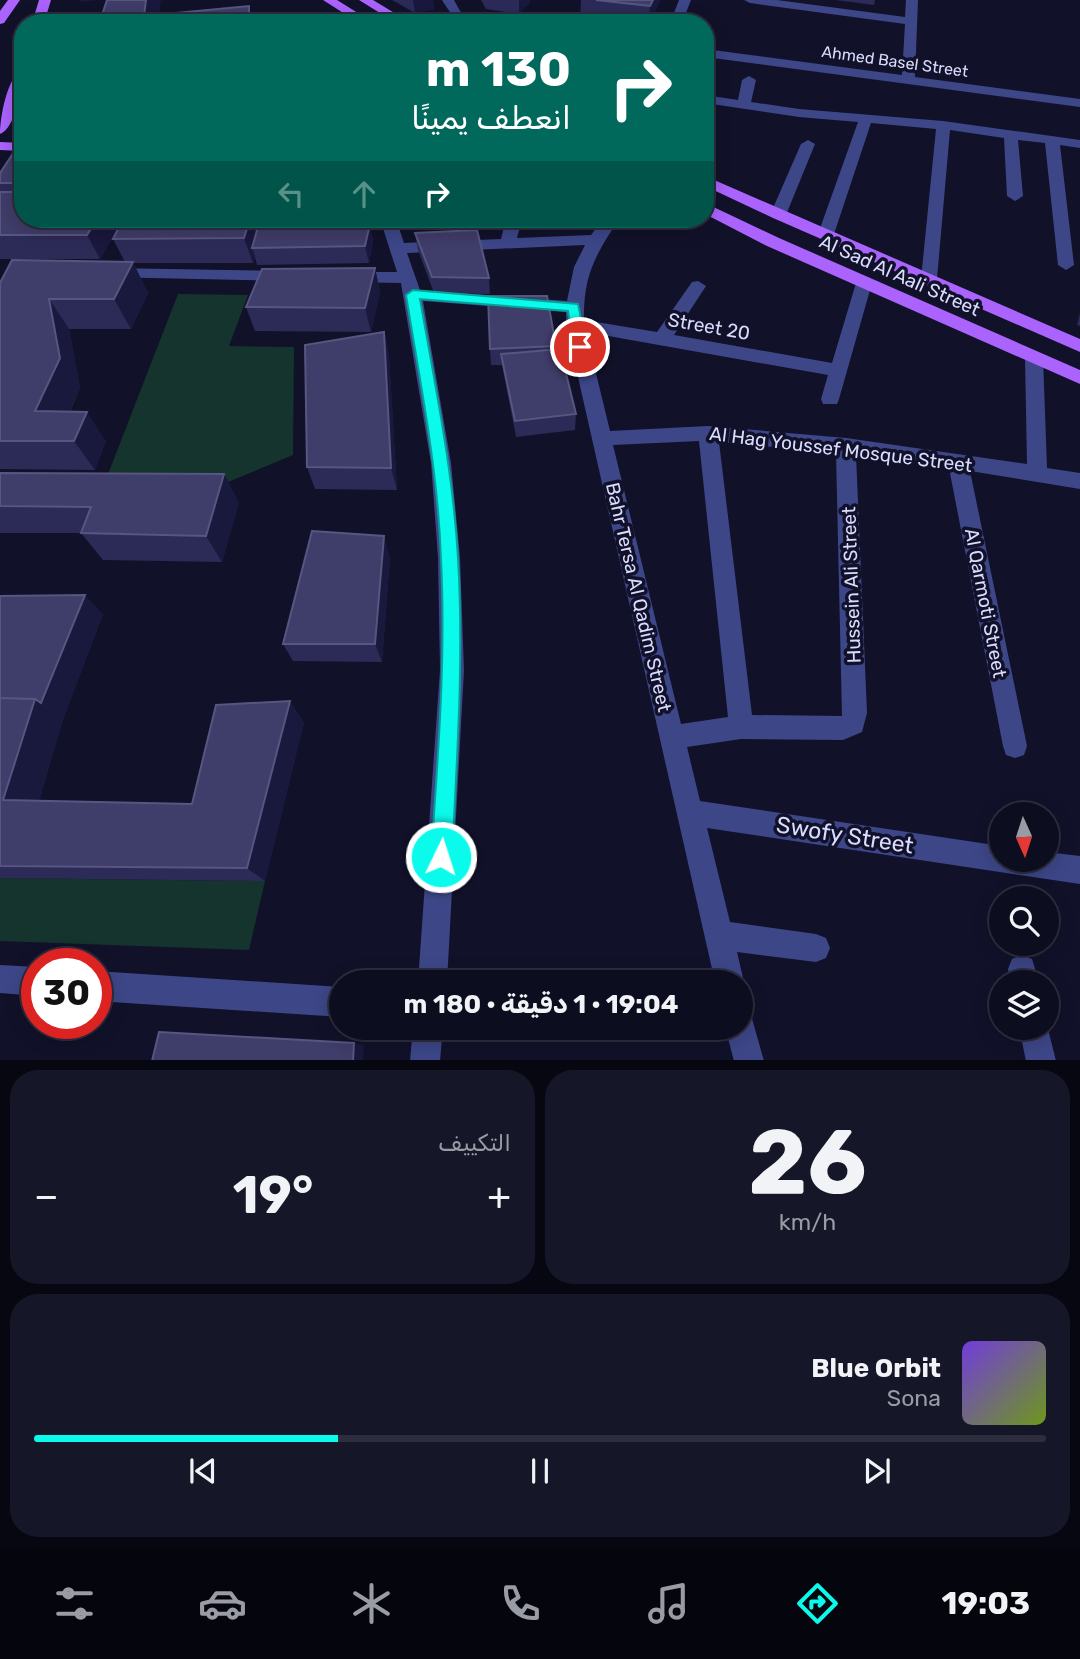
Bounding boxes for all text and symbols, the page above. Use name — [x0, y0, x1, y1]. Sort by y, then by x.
text: 130 m — [426, 40, 571, 98]
icon: right — [595, 42, 686, 133]
street label: Ahmed Basel Street — [820, 42, 969, 81]
text: انعطف يمينًا — [411, 99, 571, 137]
icon: left — [272, 175, 310, 213]
icon: ahead — [345, 175, 383, 213]
icon: right — [418, 175, 456, 213]
street label: Al Sad Al Aali Street — [816, 230, 984, 321]
street label: Street 20 — [666, 308, 752, 345]
pin — [550, 317, 610, 377]
icon: arrive — [561, 328, 599, 366]
street label: Al Hag Youssef Mosque Street — [708, 422, 974, 477]
street label: Bahr Tersa Al Qadim Street — [601, 480, 676, 715]
street label: Hussein Ali Street — [837, 506, 866, 664]
street label: Al Qarmoti Street — [960, 526, 1011, 680]
north arrow — [989, 802, 1059, 872]
map controls — [989, 802, 1059, 1040]
street label: Swofy Street — [774, 810, 916, 860]
position arrow — [404, 820, 478, 894]
button: search — [989, 886, 1059, 956]
speed limit sign: 30 — [21, 948, 112, 1039]
button: layers — [989, 970, 1059, 1040]
text: 19:04 · 1 دقيقة · 180 m — [404, 989, 678, 1020]
text: 26 — [748, 1108, 867, 1216]
text: التكييف — [438, 1129, 511, 1157]
text: 19° — [233, 1164, 313, 1226]
text: − — [34, 1173, 59, 1219]
text: + — [487, 1173, 511, 1219]
text: km/h — [779, 1208, 836, 1236]
text: Blue Orbit — [811, 1353, 941, 1384]
text: Sona — [887, 1384, 941, 1412]
icon: previous — [184, 1452, 222, 1490]
icon: pause — [521, 1452, 559, 1490]
icon: next — [858, 1452, 896, 1490]
icon: filters — [50, 1579, 99, 1628]
icon: car — [198, 1579, 247, 1628]
icon: climate — [347, 1579, 396, 1628]
icon: phone — [496, 1579, 545, 1628]
icon: music — [644, 1579, 693, 1628]
icon: directions — [793, 1579, 842, 1628]
text: 19:03 — [942, 1584, 1030, 1622]

